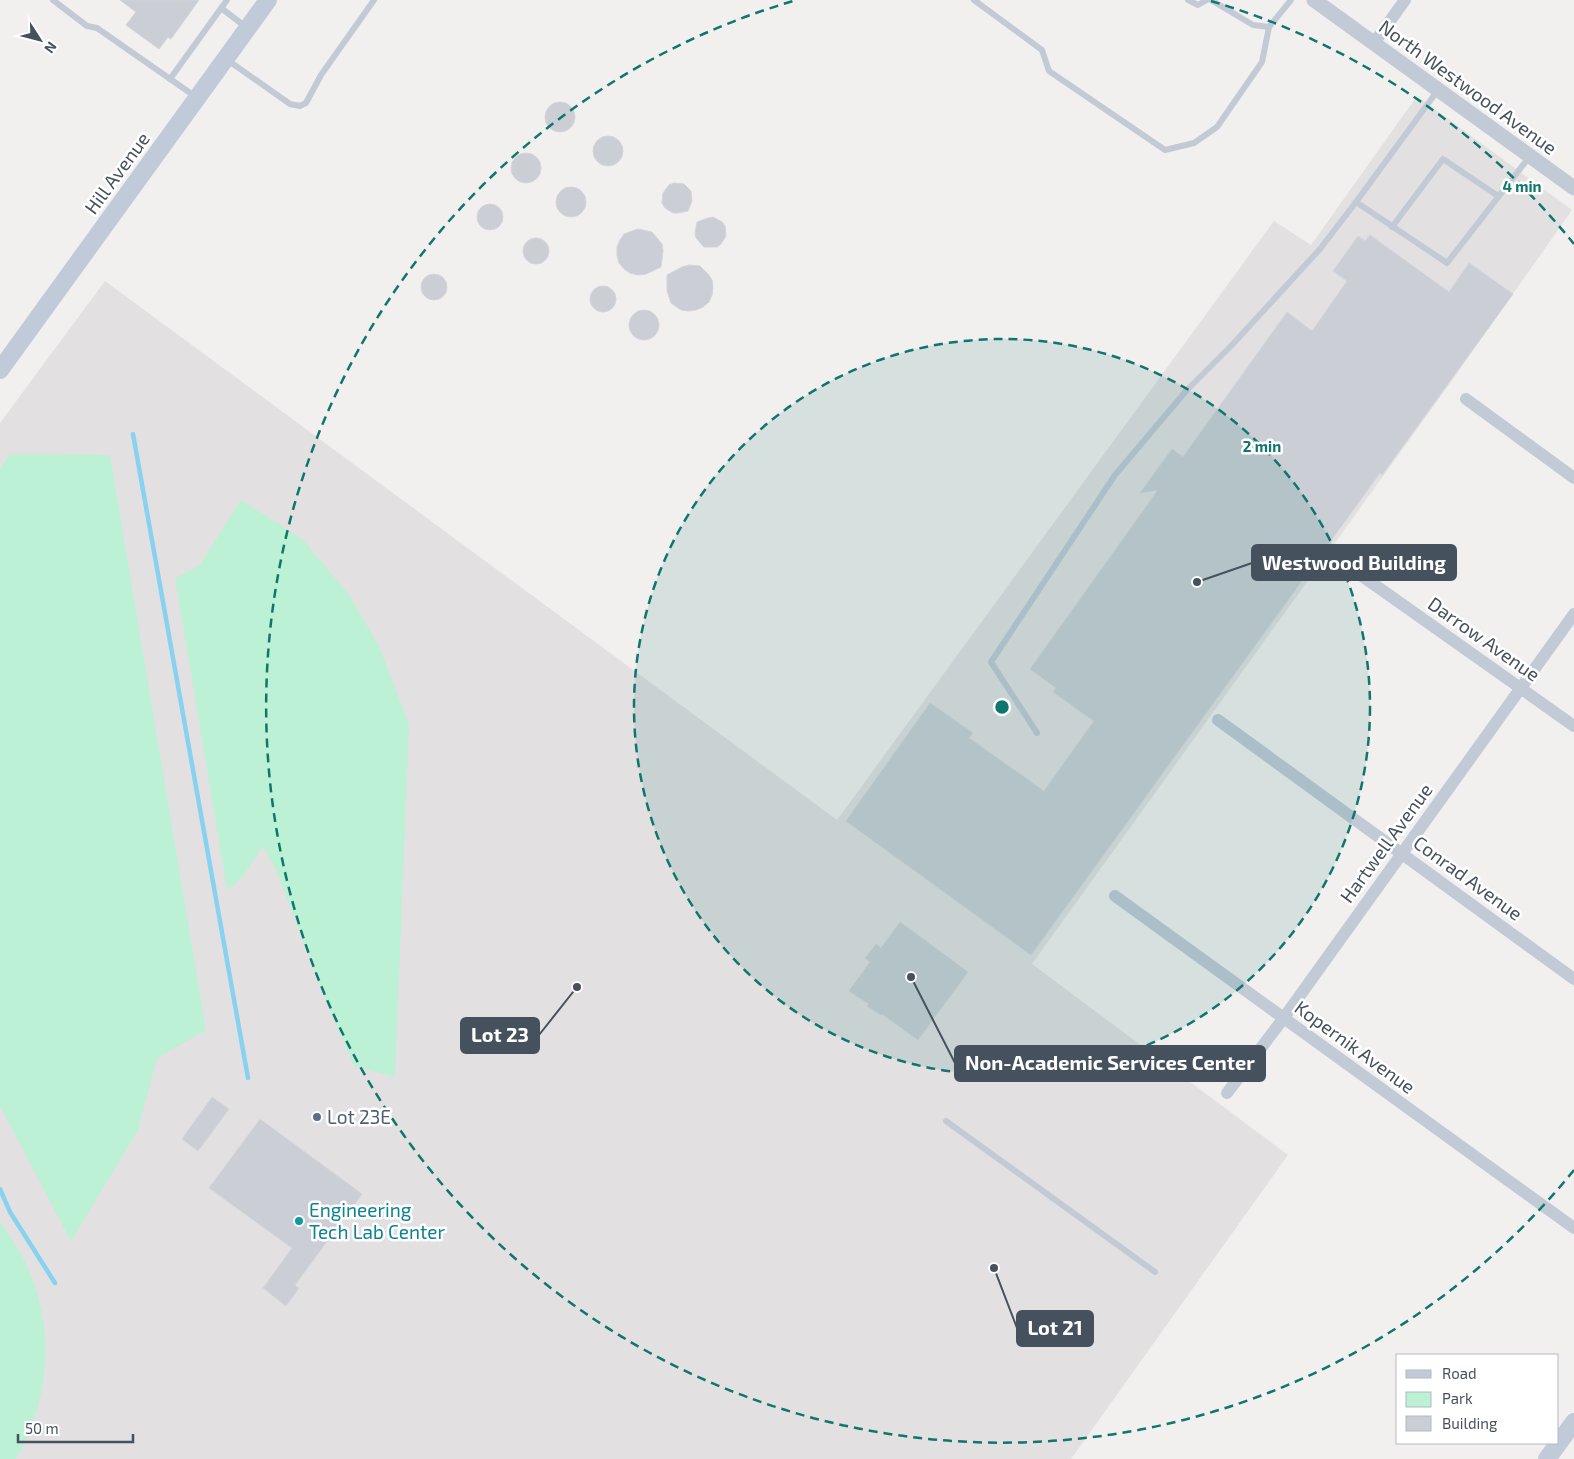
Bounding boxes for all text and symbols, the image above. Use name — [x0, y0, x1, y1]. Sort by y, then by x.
street label: North Westwood Avenue — [1375, 14, 1562, 159]
north arrow — [15, 15, 65, 65]
text: N — [41, 39, 61, 57]
street label: Hill Avenue — [79, 127, 154, 218]
text: 4 min — [1502, 177, 1542, 195]
text: 2 min — [1243, 437, 1281, 455]
callout: Westwood Building — [1252, 545, 1456, 580]
text: Westwood Building — [1262, 550, 1446, 574]
street label: Darrow Avenue — [1424, 591, 1545, 686]
centre of rings — [993, 698, 1011, 716]
street label: Hartwell Avenue — [1335, 778, 1437, 907]
street label: Conrad Avenue — [1409, 830, 1527, 925]
street label: Kopernik Avenue — [1291, 995, 1420, 1098]
callout: Lot 23 — [461, 1018, 539, 1053]
text: Lot 23 — [471, 1022, 529, 1046]
callout: Non-Academic Services Center — [955, 1046, 1265, 1081]
text: Non-Academic Services Center — [965, 1050, 1255, 1074]
place label: Lot 23E — [327, 1105, 391, 1128]
marker: Lot 23E — [311, 1111, 323, 1123]
place label: Engineering Tech Lab Center — [309, 1198, 445, 1243]
marker: Engineering Tech Lab Center — [293, 1215, 305, 1227]
callout: Lot 21 — [1017, 1311, 1093, 1346]
text: Lot 21 — [1027, 1315, 1083, 1339]
legend — [1396, 1354, 1559, 1444]
text: Road — [1442, 1364, 1477, 1382]
text: Park — [1442, 1389, 1473, 1407]
scale bar — [18, 1412, 132, 1444]
text: Building — [1442, 1414, 1498, 1432]
text: 50 m — [25, 1419, 59, 1437]

